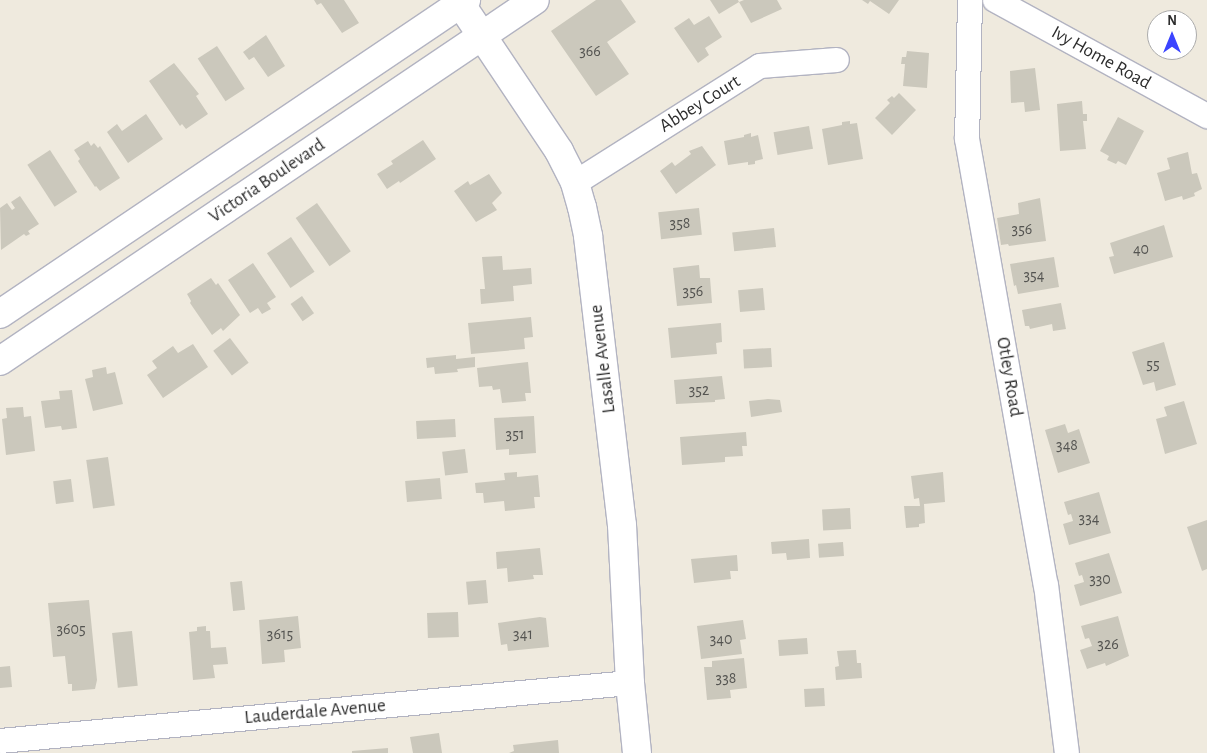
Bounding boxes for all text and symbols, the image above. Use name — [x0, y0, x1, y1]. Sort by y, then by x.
north arrow — [1147, 10, 1197, 60]
text: N — [1167, 14, 1177, 28]
street label: Ivy Home Road — [1047, 21, 1155, 95]
house number: 366 — [579, 41, 601, 61]
street label: Abbey Court — [655, 70, 745, 138]
street label: Victoria Boulevard — [205, 134, 329, 228]
house number: 358 — [670, 213, 690, 233]
house number: 356 — [1012, 219, 1032, 239]
house number: 40 — [1133, 239, 1149, 259]
house number: 354 — [1024, 265, 1044, 285]
house number: 356 — [683, 281, 703, 301]
street label: Lasalle Avenue — [585, 303, 621, 415]
street label: Otley Road — [991, 335, 1027, 419]
house number: 55 — [1146, 354, 1160, 374]
house number: 352 — [689, 380, 709, 400]
house number: 351 — [506, 424, 524, 444]
house number: 348 — [1056, 435, 1078, 455]
house number: 334 — [1079, 508, 1099, 528]
house number: 330 — [1089, 569, 1111, 589]
house number: 3605 — [56, 619, 86, 639]
house number: 3615 — [267, 624, 293, 644]
house number: 341 — [513, 624, 533, 644]
house number: 340 — [710, 629, 732, 649]
house number: 326 — [1097, 634, 1119, 654]
house number: 338 — [716, 668, 736, 688]
street label: Lauderdale Avenue — [243, 694, 387, 730]

